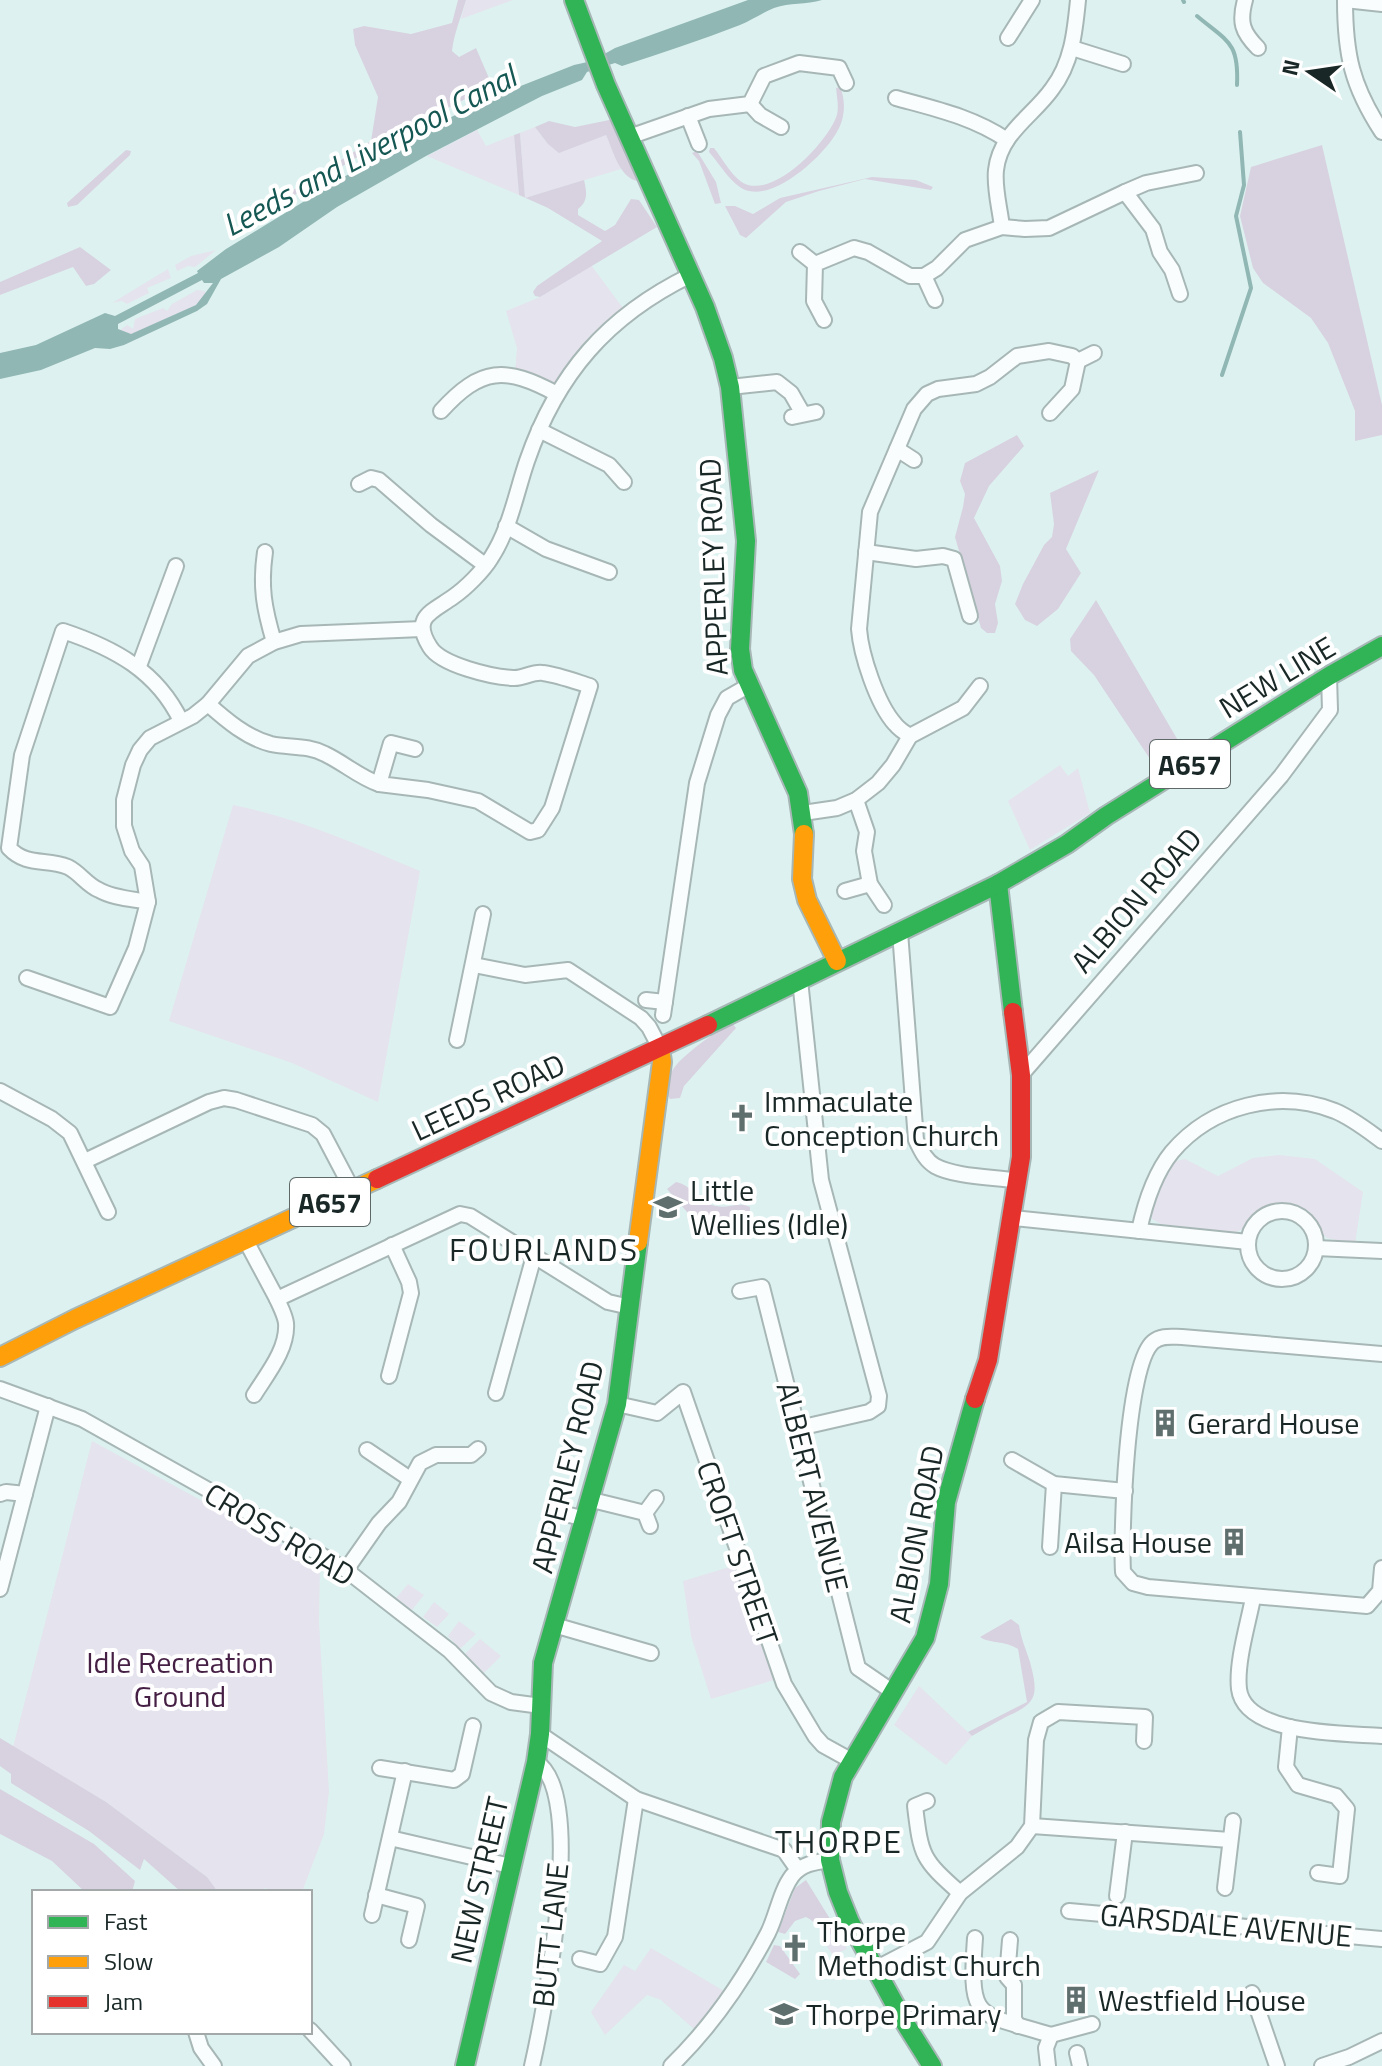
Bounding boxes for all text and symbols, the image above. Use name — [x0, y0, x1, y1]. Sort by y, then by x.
north arrow — [1270, 32, 1350, 112]
water label: Leeds and Liverpool Canal — [214, 51, 527, 248]
text: N — [1272, 56, 1309, 79]
street label: APPERLEY ROAD — [686, 458, 740, 676]
street label: NEW LINE — [1210, 624, 1344, 730]
road number: A657 — [1150, 740, 1230, 788]
street label: ALBION ROAD — [1060, 817, 1212, 983]
street label: LEEDS ROAD — [404, 1041, 572, 1153]
place label: Immaculate Conception Church — [764, 1078, 999, 1158]
church icon: Immaculate Conception Church — [727, 1103, 757, 1133]
place label: Little Wellies (Idle) — [690, 1167, 848, 1247]
road number: A657 — [290, 1178, 370, 1226]
school or university icon: Little Wellies (Idle) — [653, 1192, 683, 1222]
district label: FOURLANDS — [449, 1225, 639, 1273]
street label: APPERLEY ROAD — [518, 1356, 616, 1578]
street label: ALBERT AVENUE — [765, 1377, 861, 1597]
place label: Gerard House — [1187, 1400, 1359, 1446]
building icon: Gerard House — [1150, 1408, 1180, 1438]
street label: ALBION ROAD — [876, 1441, 956, 1627]
street label: CROFT STREET — [685, 1455, 791, 1652]
street label: CROSS ROAD — [196, 1471, 364, 1597]
place label: Ailsa House — [1064, 1519, 1212, 1565]
building icon: Ailsa House — [1219, 1527, 1249, 1557]
park label: Idle Recreation Ground — [86, 1639, 274, 1719]
street label: NEW STREET — [438, 1792, 521, 1968]
district label: THORPE — [775, 1817, 903, 1865]
street label: BUTT LANE — [520, 1860, 580, 2010]
legend — [32, 1890, 312, 2034]
street label: GARSDALE AVENUE — [1098, 1891, 1354, 1959]
text: Fast — [104, 1903, 148, 1939]
place label: Thorpe Methodist Church — [817, 1908, 1041, 1988]
church icon: Thorpe Methodist Church — [780, 1933, 810, 1963]
text: Slow — [104, 1943, 153, 1979]
place label: Westfield House — [1098, 1977, 1306, 2023]
text: Jam — [104, 1983, 143, 2019]
building icon: Westfield House — [1061, 1985, 1091, 2015]
place label: Thorpe Primary — [806, 1991, 1001, 2037]
school or university icon: Thorpe Primary — [769, 1999, 799, 2029]

